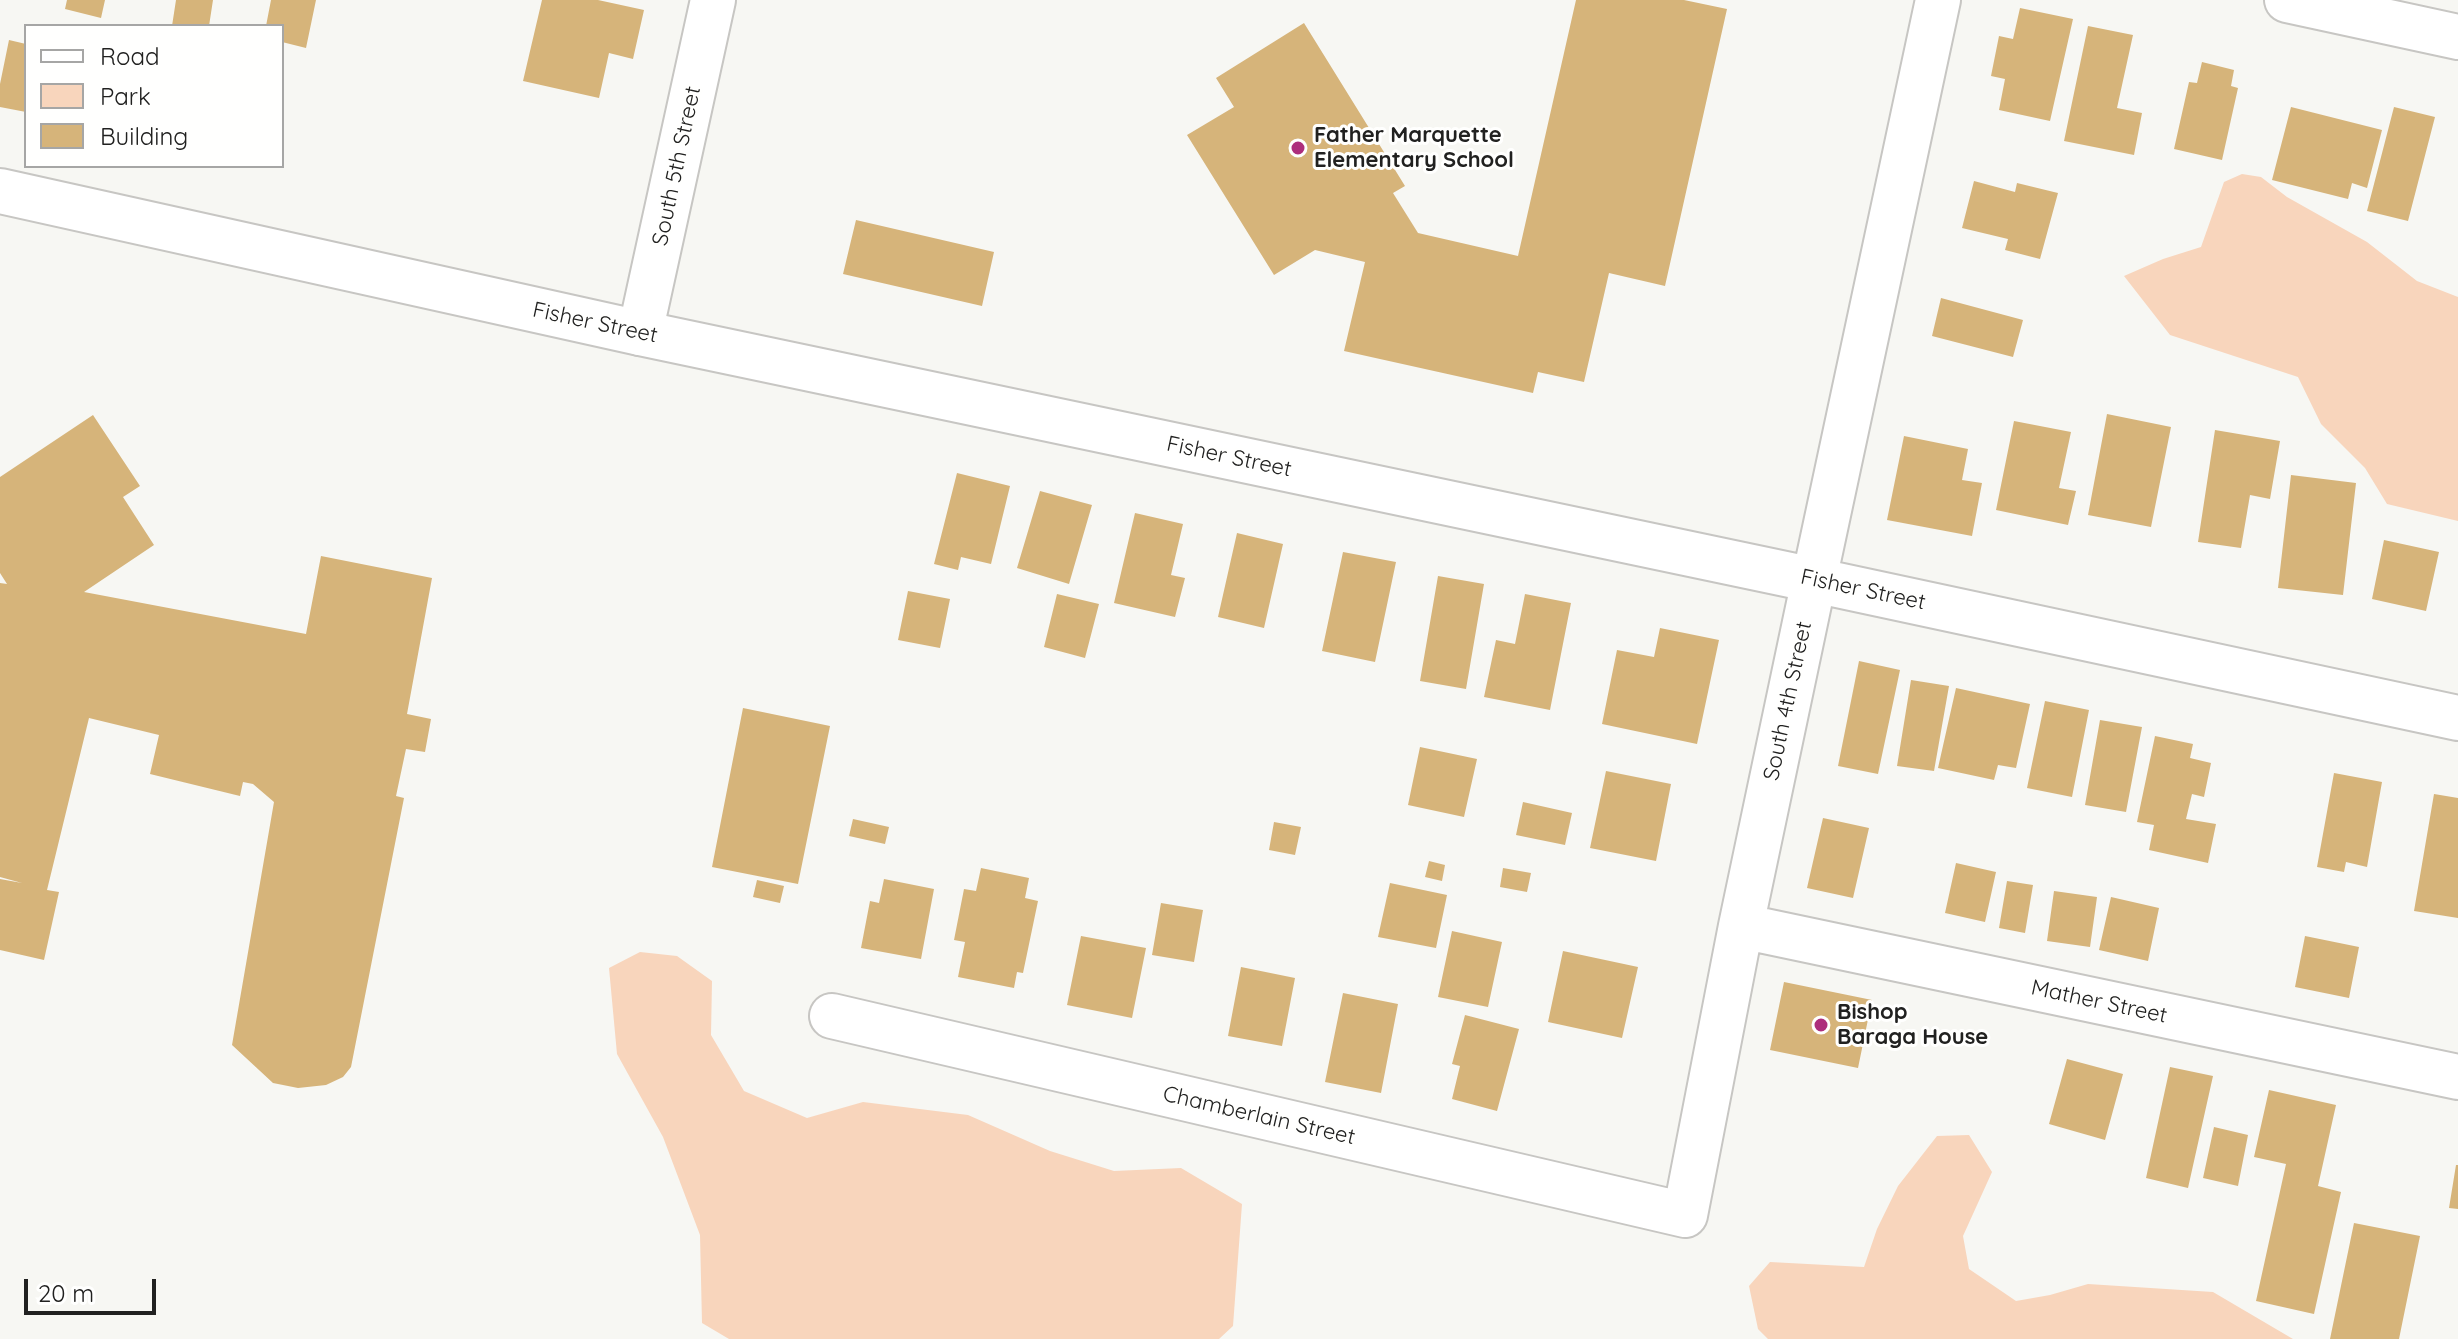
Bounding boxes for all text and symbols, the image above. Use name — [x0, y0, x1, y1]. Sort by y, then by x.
legend — [24, 24, 284, 168]
text: Road — [100, 41, 160, 71]
text: Park — [100, 81, 151, 111]
street label: South 5th Street — [647, 84, 707, 248]
text: Building — [100, 121, 188, 151]
place label: Father Marquette Elementary School — [1314, 122, 1514, 174]
marker: Father Marquette Elementary School — [1289, 139, 1307, 157]
street label: Fisher Street — [530, 297, 660, 349]
street label: Fisher Street — [1164, 431, 1294, 483]
street label: Fisher Street — [1798, 564, 1928, 616]
street label: South 4th Street — [1758, 619, 1818, 783]
street label: Mather Street — [2029, 975, 2169, 1029]
place label: Bishop Baraga House — [1837, 999, 1988, 1050]
marker: Bishop Baraga House — [1812, 1016, 1830, 1034]
street label: Chamberlain Street — [1160, 1081, 1358, 1151]
scale bar — [28, 1263, 160, 1313]
text: 20 m — [38, 1278, 94, 1308]

